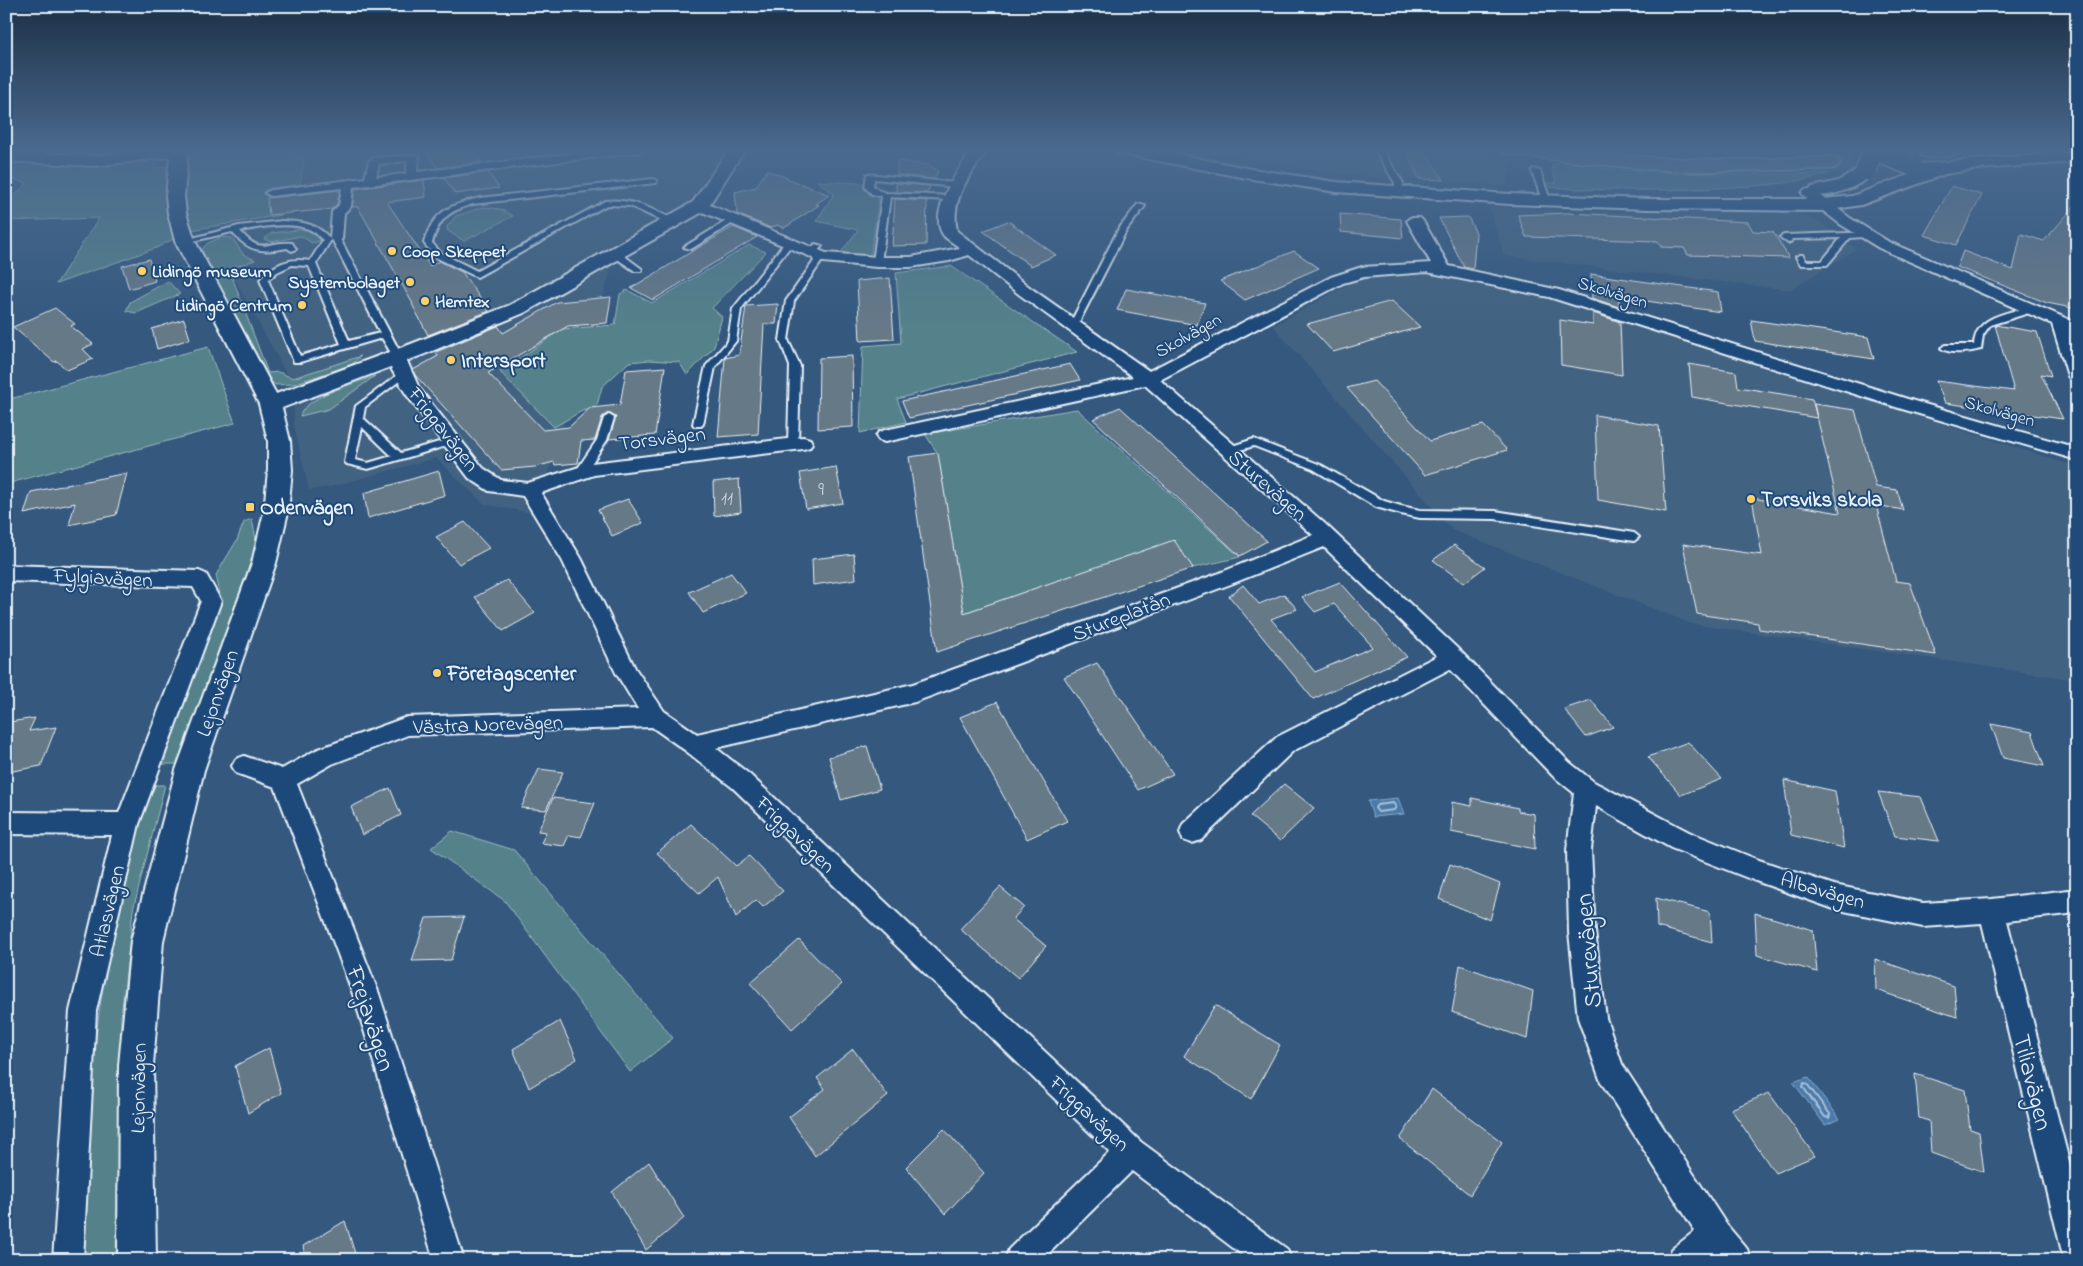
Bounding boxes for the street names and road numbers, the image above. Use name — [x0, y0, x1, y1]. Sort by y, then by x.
street label: Skolvägen — [1574, 271, 1651, 318]
street label: Skolvägen — [1151, 308, 1228, 367]
street label: Friggavägen — [398, 381, 485, 480]
street label: Skolvägen — [1961, 390, 2038, 436]
street label: Torsvägen — [617, 420, 708, 462]
street label: Sturevägen — [1219, 444, 1313, 531]
street label: Fylgiavägen — [51, 561, 153, 599]
street label: Stureplatån — [1068, 585, 1175, 650]
street label: Lejonvägen — [190, 646, 250, 742]
street label: Västra Norevägen — [411, 708, 564, 746]
street label: Friggavägen — [746, 789, 841, 883]
street label: Atlasvägen — [84, 863, 136, 961]
street label: Albavägen — [1776, 866, 1868, 920]
street label: Sturevägen — [1567, 892, 1614, 1009]
street label: Frejavägen — [334, 961, 403, 1077]
street label: Tiliavägen — [2001, 1031, 2060, 1135]
street label: Lejonvägen — [124, 1042, 158, 1134]
street label: Friggavägen — [1040, 1069, 1136, 1161]

